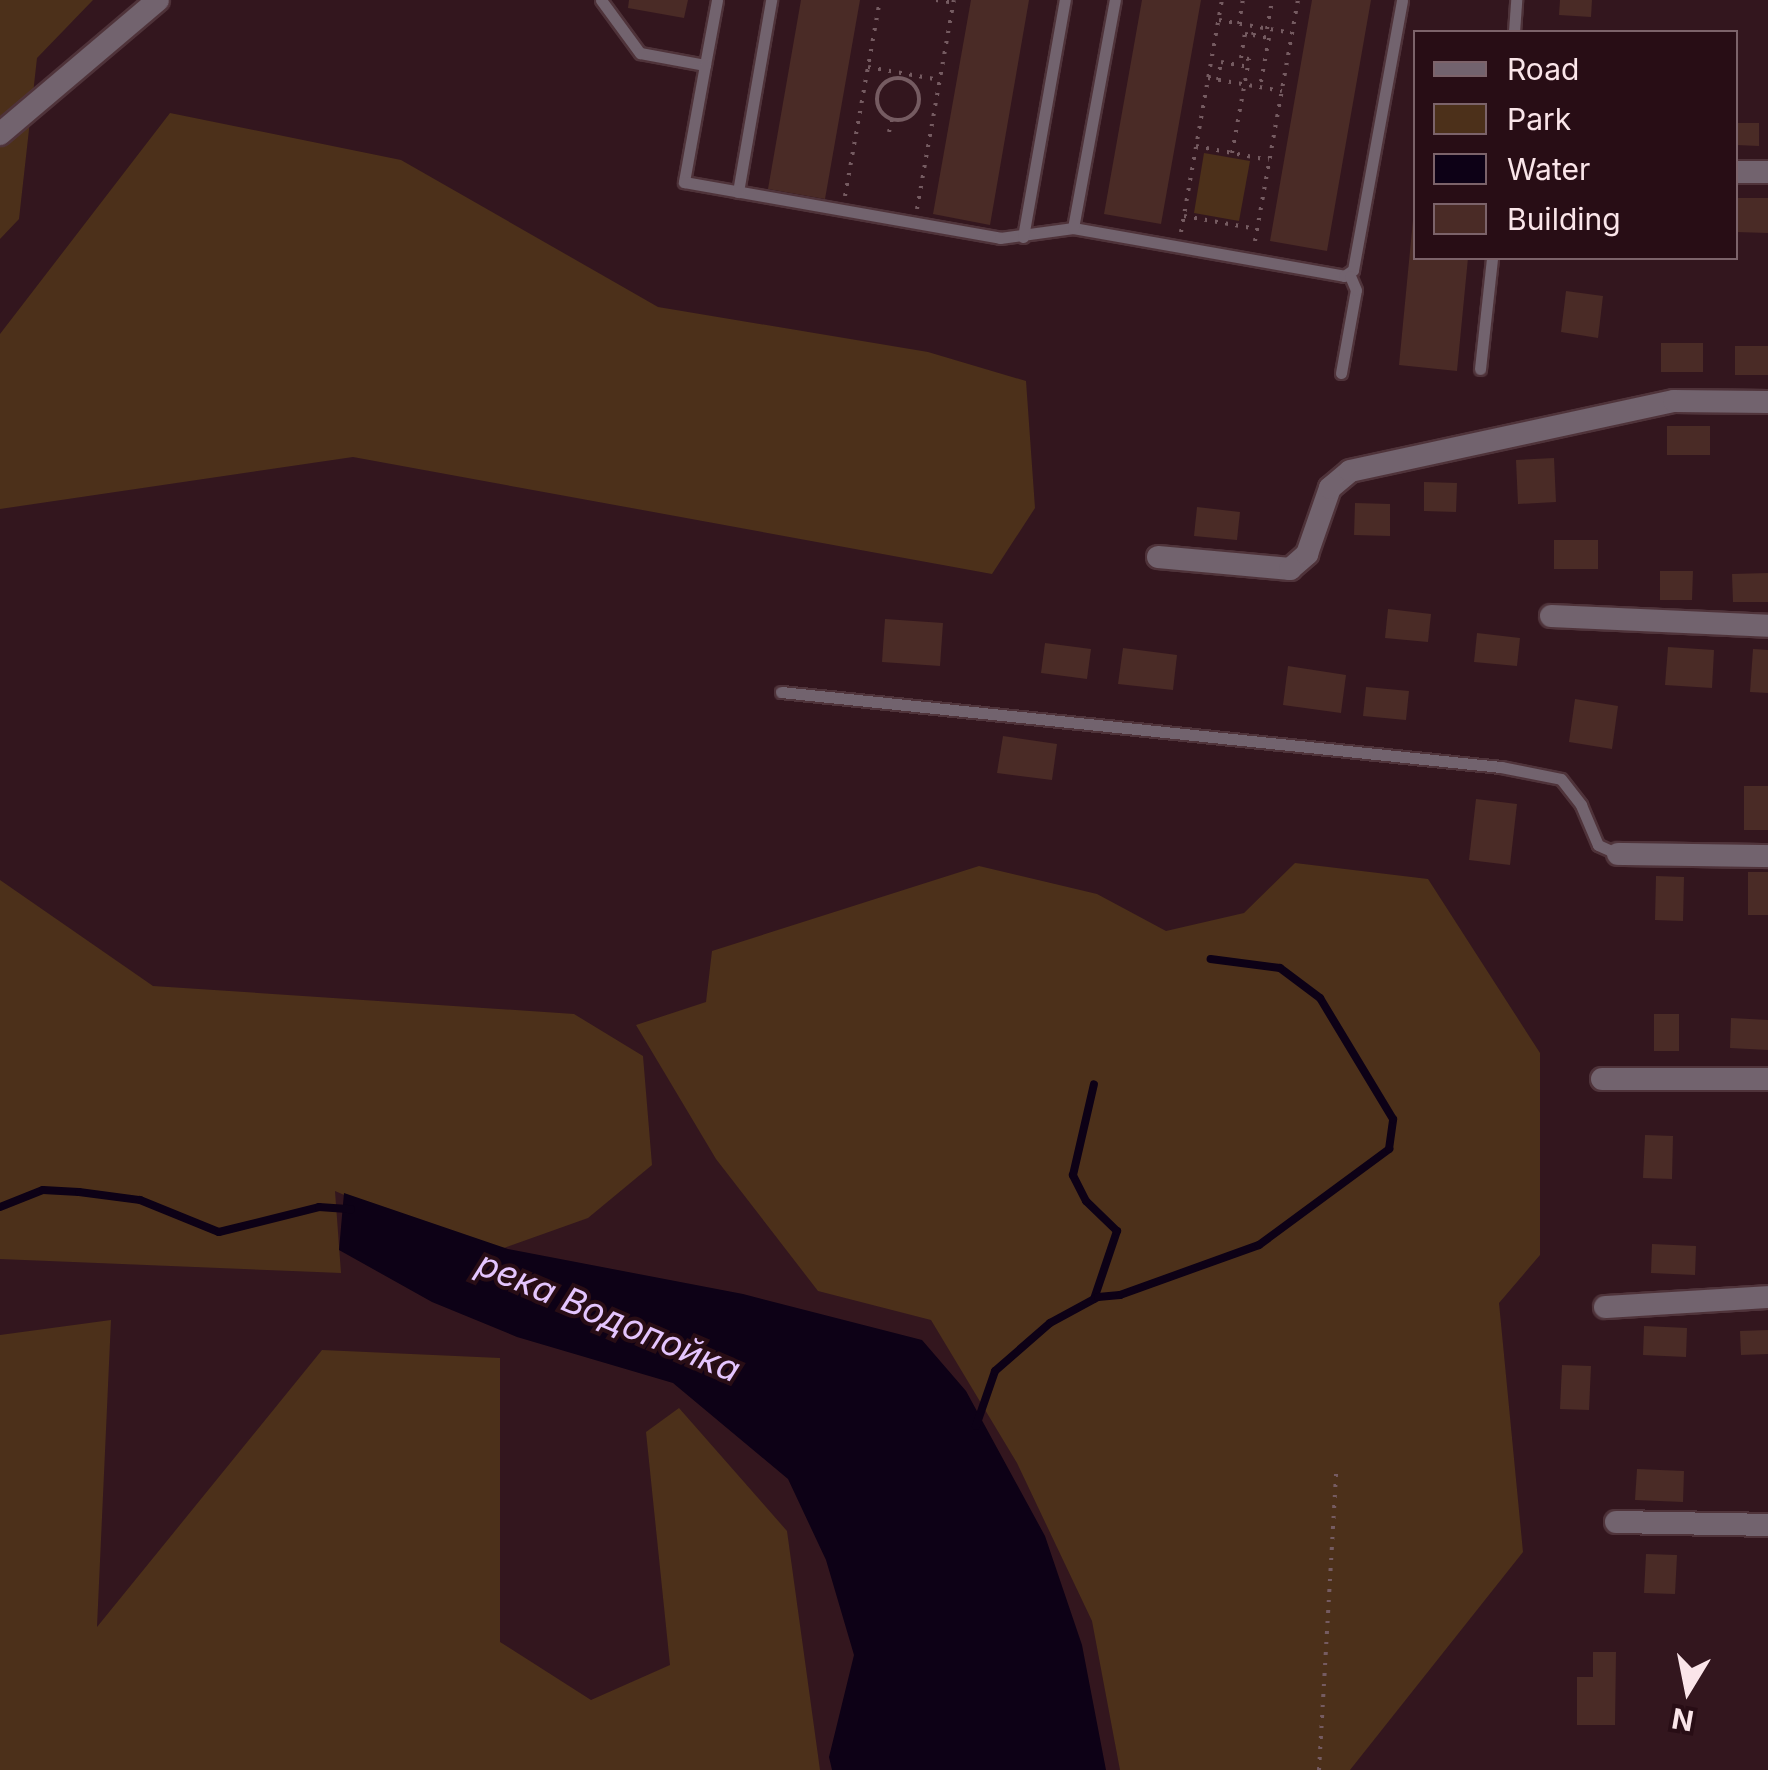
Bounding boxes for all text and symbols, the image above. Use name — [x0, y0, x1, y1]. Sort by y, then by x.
legend — [1413, 30, 1738, 260]
text: Road — [1507, 51, 1579, 87]
text: Park — [1507, 101, 1571, 137]
text: Water — [1507, 151, 1590, 187]
text: Building — [1507, 201, 1621, 237]
water label: река Водопойка — [471, 1242, 747, 1390]
north arrow — [1638, 1640, 1738, 1740]
text: N — [1669, 1701, 1696, 1738]

